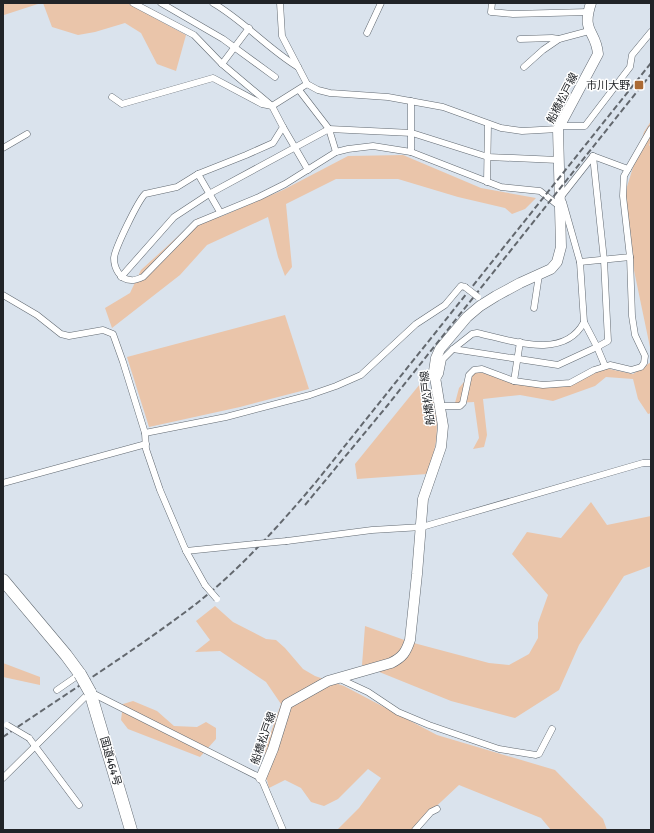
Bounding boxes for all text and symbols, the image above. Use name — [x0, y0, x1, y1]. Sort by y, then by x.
street label: 船橋松戸線 — [544, 71, 581, 126]
place label: 市川大野 — [586, 79, 630, 92]
marker: 市川大野 — [633, 79, 645, 91]
street label: 船橋松戸線 — [418, 370, 437, 426]
street label: 船橋松戸線 — [248, 710, 279, 766]
street label: 国道464号 — [97, 735, 124, 787]

